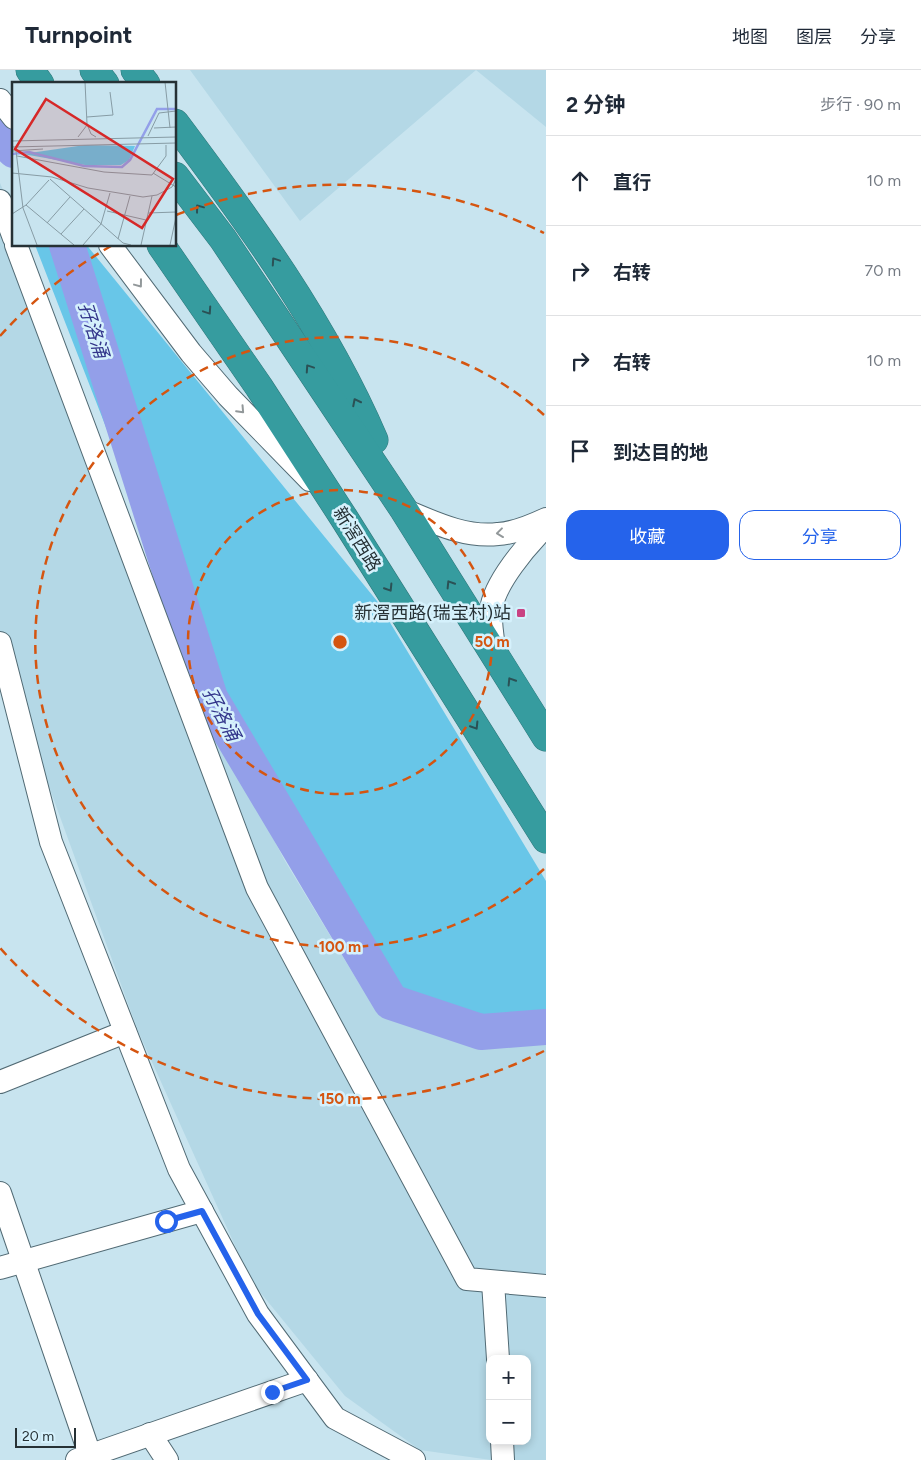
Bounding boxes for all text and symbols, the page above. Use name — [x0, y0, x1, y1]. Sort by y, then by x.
text: Turnpoint — [25, 20, 132, 49]
text: 地图 — [732, 26, 768, 48]
text: 图层 — [796, 26, 832, 48]
text: 分享 — [860, 26, 896, 48]
inset map — [12, 82, 176, 246]
text: 2 分钟 — [566, 92, 625, 117]
text: 步行 · 90 m — [820, 95, 901, 114]
icon: ahead — [566, 167, 594, 195]
text: 直行 — [613, 171, 651, 194]
text: 10 m — [867, 171, 901, 190]
one-way arrow — [196, 204, 205, 214]
one-way arrow — [272, 257, 281, 267]
icon: right — [566, 257, 594, 285]
text: 右转 — [613, 261, 651, 284]
text: 70 m — [865, 261, 901, 280]
one-way arrow — [133, 278, 142, 288]
water label: 孖洛涌 — [74, 299, 114, 363]
one-way arrow — [202, 305, 211, 315]
icon: right — [566, 347, 594, 375]
text: 右转 — [613, 351, 651, 374]
text: 10 m — [867, 351, 901, 370]
one-way arrow — [306, 364, 315, 374]
one-way arrow — [352, 398, 362, 407]
one-way arrow — [235, 405, 244, 414]
icon: arrive — [566, 437, 594, 465]
text: 到达目的地 — [613, 441, 708, 464]
street label: 新滘西路 — [329, 503, 385, 575]
button: 收藏 — [566, 510, 729, 560]
button: 分享 — [739, 510, 901, 560]
one-way arrow — [495, 527, 503, 538]
one-way arrow — [447, 580, 457, 589]
one-way arrow — [382, 583, 392, 592]
place label: 新滘西路(瑞宝村)站 — [354, 602, 511, 624]
marker: 新滘西路(瑞宝村)站 — [515, 607, 527, 619]
centre of rings — [331, 633, 349, 651]
text: 50 m — [474, 633, 510, 651]
one-way arrow — [508, 677, 518, 686]
water label: 孖洛涌 — [198, 684, 246, 747]
one-way arrow — [469, 721, 479, 730]
text: 100 m — [319, 938, 361, 956]
text: 150 m — [319, 1090, 361, 1108]
route start — [155, 1210, 178, 1233]
map controls — [486, 1355, 531, 1445]
button: + — [486, 1355, 531, 1400]
route end — [261, 1381, 284, 1404]
button: − — [486, 1400, 531, 1445]
scale bar — [15, 1425, 76, 1448]
text: 20 m — [22, 1428, 54, 1445]

